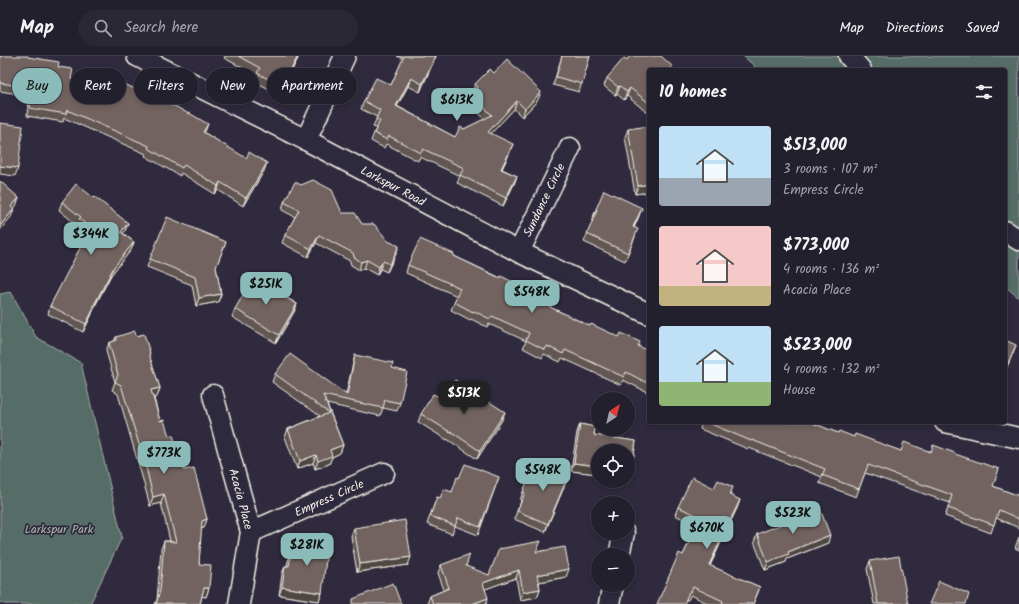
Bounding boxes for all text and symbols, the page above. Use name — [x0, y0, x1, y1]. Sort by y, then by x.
search box — [78, 10, 358, 46]
text: Map — [20, 13, 54, 43]
text: Search here — [124, 16, 198, 40]
icon: search — [92, 17, 114, 39]
text: Map — [839, 17, 864, 39]
text: Directions — [886, 17, 944, 39]
text: Saved — [966, 17, 999, 39]
chip: Buy — [12, 68, 62, 104]
chip: Rent — [70, 68, 126, 104]
chip: Filters — [134, 68, 198, 104]
chip: New — [206, 68, 259, 104]
chip: Apartment — [267, 68, 357, 104]
text: 10 homes — [659, 79, 727, 106]
icon: filters — [973, 81, 995, 103]
pin: $613K — [429, 88, 485, 122]
text: $613K — [440, 90, 474, 111]
text: $513,000 — [783, 132, 847, 159]
icon: home — [691, 142, 739, 190]
text: 3 rooms · 107 m² — [783, 159, 877, 180]
street label: Sundance Circle — [518, 160, 571, 240]
street label: Larkspur Road — [357, 161, 430, 212]
text: Empress Circle — [783, 180, 864, 201]
pin: $344K — [63, 222, 119, 256]
text: $344K — [73, 224, 109, 245]
text: $773,000 — [783, 232, 849, 259]
icon: home — [691, 242, 739, 290]
text: 4 rooms · 136 m² — [783, 259, 879, 280]
pin: $251K — [238, 272, 294, 306]
text: $251K — [249, 274, 283, 295]
pin: $548K — [504, 280, 560, 314]
text: Acacia Place — [783, 280, 851, 301]
text: $548K — [514, 282, 550, 303]
text: $523,000 — [783, 332, 852, 359]
icon: home — [691, 342, 739, 390]
text: 4 rooms · 132 m² — [783, 359, 879, 380]
text: House — [783, 380, 815, 401]
pin: $513K — [436, 381, 492, 415]
text: $513K — [447, 383, 481, 404]
north arrow — [591, 392, 635, 436]
map controls — [591, 392, 635, 592]
pin: $773K — [136, 441, 192, 475]
text: $773K — [147, 443, 181, 464]
button: locate — [591, 444, 635, 488]
pin: $548K — [515, 458, 571, 492]
text: $548K — [525, 460, 561, 481]
street label: Acacia Place — [223, 466, 258, 532]
street label: Empress Circle — [291, 474, 368, 522]
button: + — [591, 496, 635, 540]
pin: $523K — [765, 501, 821, 535]
text: $523K — [775, 503, 811, 524]
pin: $670K — [679, 516, 735, 550]
text: $670K — [689, 518, 725, 539]
park label: Larkspur Park — [25, 520, 94, 539]
pin: $281K — [279, 533, 335, 567]
text: $281K — [290, 535, 324, 556]
button: − — [591, 548, 635, 592]

